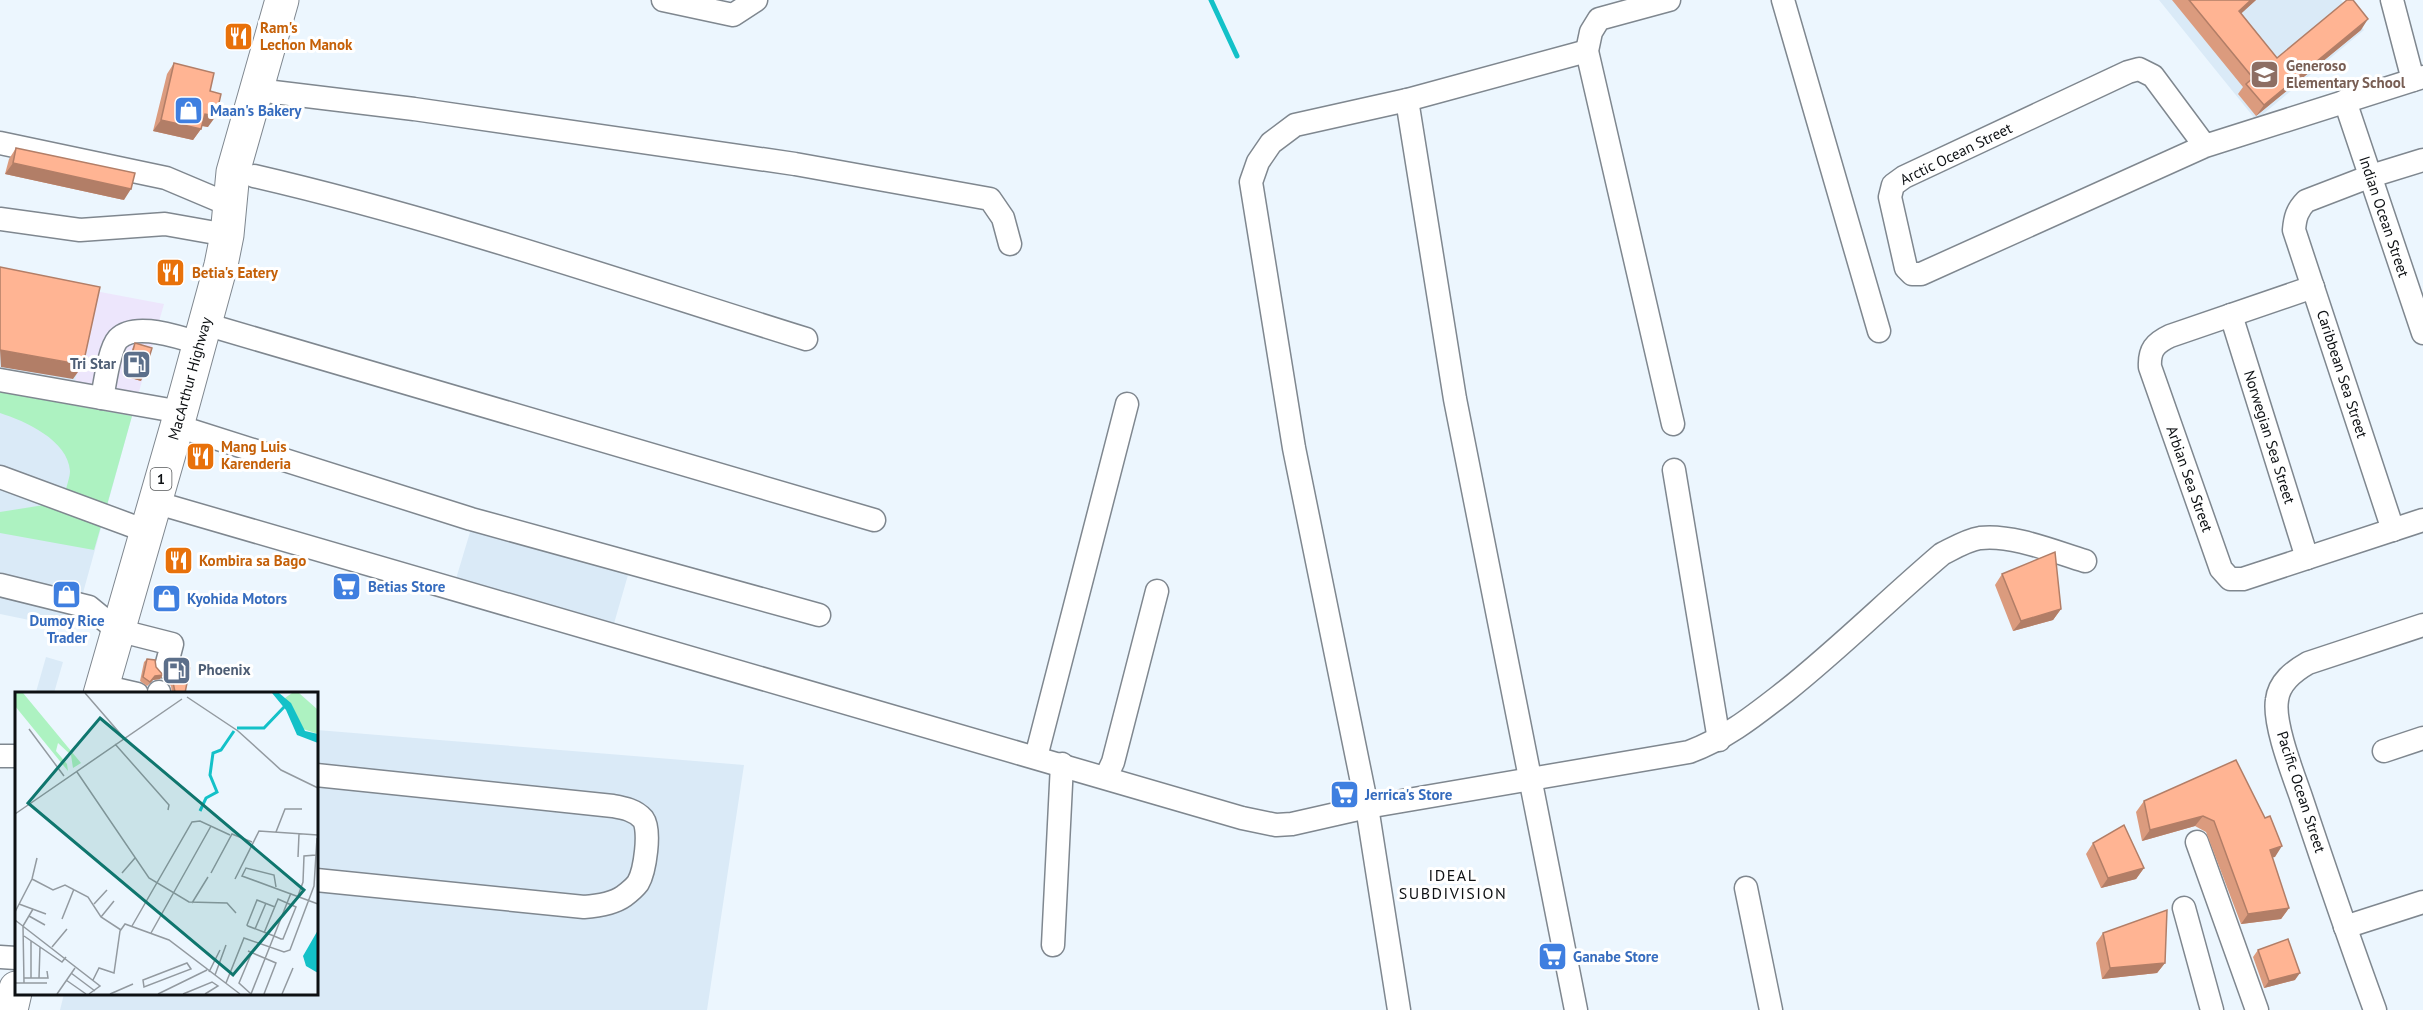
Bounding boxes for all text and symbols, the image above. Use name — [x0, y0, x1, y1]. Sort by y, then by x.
place label: Ram's Lechon Manok — [260, 18, 353, 54]
restaurant icon: Ram's Lechon Manok — [223, 21, 255, 53]
place label: Generoso Elementary School — [2286, 56, 2406, 92]
school or university icon: Generoso Elementary School — [2249, 59, 2281, 91]
shop icon: Maan's Bakery — [173, 95, 205, 127]
place label: Maan's Bakery — [210, 101, 302, 120]
street label: Arctic Ocean Street — [1897, 118, 2015, 189]
street label: Indian Ocean Street — [2355, 153, 2414, 280]
restaurant icon: Betia's Eatery — [155, 257, 187, 289]
place label: Betia's Eatery — [192, 263, 279, 282]
street label: Caribbean Sea Street — [2313, 307, 2372, 440]
street label: MacArthur Highway — [163, 315, 215, 442]
fuel station icon: Tri Star — [121, 348, 153, 380]
place label: Tri Star — [70, 354, 117, 373]
street label: Norwegian Sea Street — [2240, 368, 2299, 506]
street label: Arbian Sea Street — [2162, 423, 2217, 534]
place label: Mang Luis Karenderia — [221, 437, 291, 473]
restaurant icon: Mang Luis Karenderia — [184, 440, 216, 472]
road number: 1 — [150, 468, 172, 490]
restaurant icon: Kombira sa Bago — [162, 545, 194, 577]
place label: Kombira sa Bago — [199, 551, 306, 570]
supermarket icon: Betias Store — [331, 571, 363, 603]
place label: Betias Store — [368, 577, 446, 596]
shop icon: Dumoy Rice Trader — [51, 578, 83, 610]
shop icon: Kyohida Motors — [150, 583, 182, 615]
place label: Kyohida Motors — [187, 589, 287, 608]
place label: Dumoy Rice Trader — [29, 611, 105, 647]
fuel station icon: Phoenix — [161, 654, 193, 686]
place label: Phoenix — [198, 660, 251, 679]
inset map — [15, 692, 318, 995]
street label: Pacific Ocean Street — [2273, 729, 2330, 855]
supermarket icon: Jerrica's Store — [1328, 779, 1360, 811]
place label: Jerrica's Store — [1364, 785, 1453, 804]
district label: IDEAL SUBDIVISION — [1399, 865, 1507, 903]
supermarket icon: Ganabe Store — [1536, 941, 1568, 973]
place label: Ganabe Store — [1573, 947, 1659, 966]

